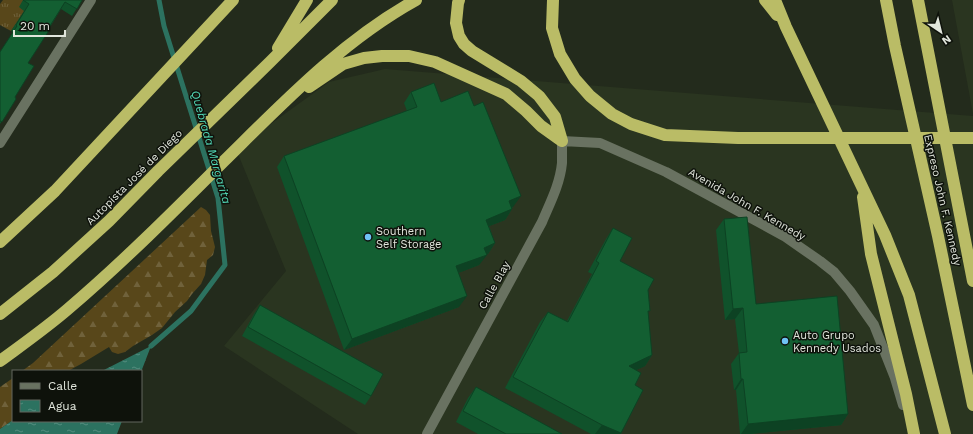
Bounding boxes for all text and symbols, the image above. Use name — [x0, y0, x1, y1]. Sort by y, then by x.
scale bar — [14, 12, 65, 38]
north arrow — [921, 12, 961, 52]
text: 20 m — [20, 19, 50, 33]
text: N — [939, 32, 954, 47]
water label: Quebrada Margarita — [188, 89, 234, 206]
street label: Autopista José de Diego — [84, 127, 185, 228]
street label: Expreso John F. Kennedy — [921, 133, 964, 267]
street label: Avenida John F. Kennedy — [686, 166, 808, 243]
place label: Southern Self Storage — [376, 225, 441, 251]
marker: Southern Self Storage — [363, 232, 373, 242]
street label: Calle Blay — [476, 259, 513, 311]
place label: Auto Grupo Kennedy Usados — [793, 329, 881, 355]
marker: Auto Grupo Kennedy Usados — [780, 336, 790, 346]
legend — [12, 370, 142, 422]
text: Calle — [48, 379, 77, 393]
text: Agua — [48, 399, 77, 413]

